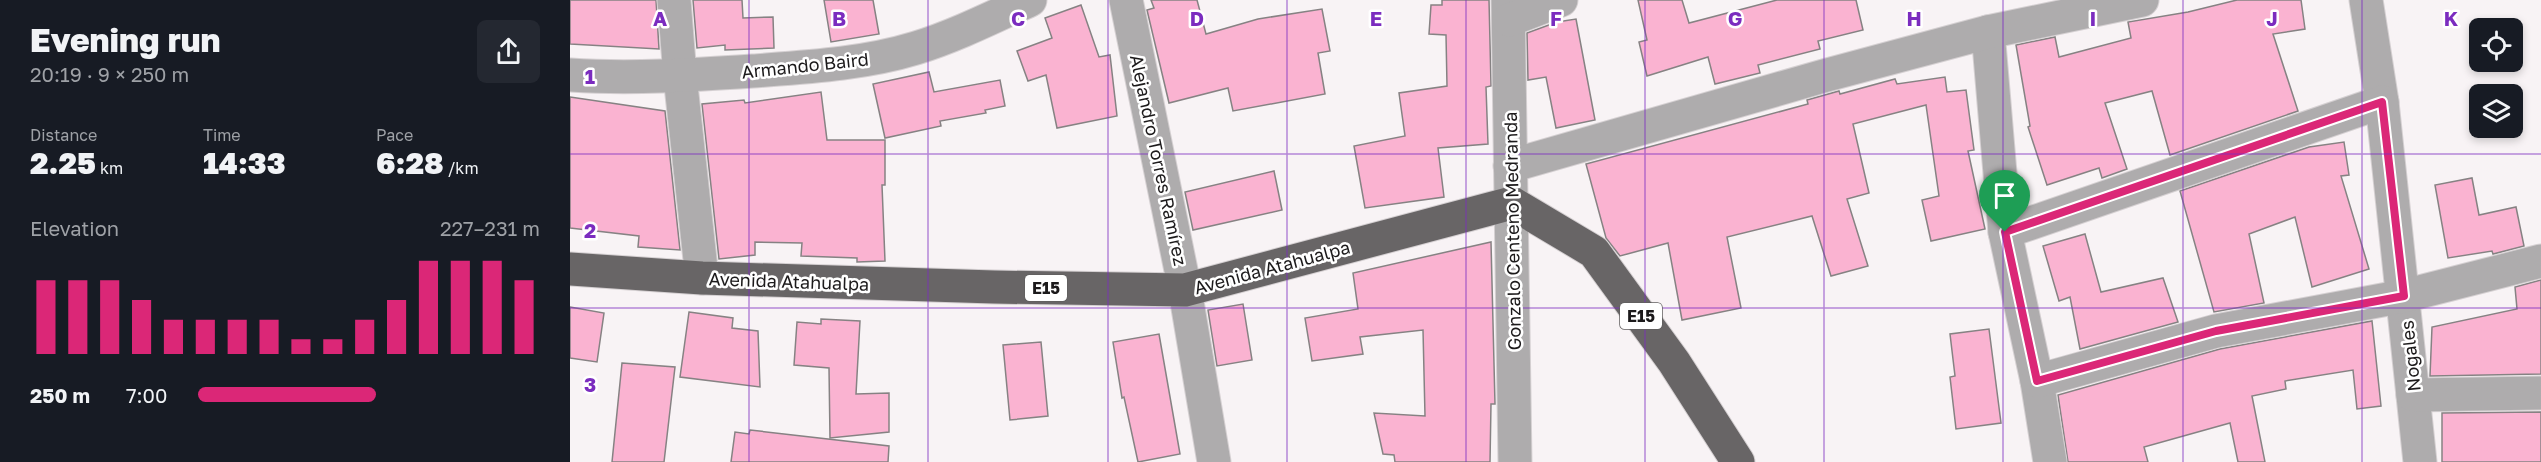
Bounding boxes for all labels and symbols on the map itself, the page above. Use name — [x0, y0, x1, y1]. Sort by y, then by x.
text: A — [653, 6, 667, 30]
text: B — [832, 6, 846, 30]
text: C — [1011, 6, 1025, 30]
text: D — [1190, 6, 1204, 30]
text: E — [1370, 6, 1382, 30]
text: F — [1550, 6, 1562, 30]
text: G — [1728, 6, 1742, 30]
text: H — [1906, 6, 1922, 30]
text: I — [2090, 6, 2096, 30]
text: J — [2266, 6, 2278, 30]
text: K — [2444, 6, 2459, 30]
street label: Armando Baird — [740, 47, 870, 83]
street label: Alejandro Torres Ramírez — [1126, 53, 1192, 267]
text: 1 — [585, 64, 595, 88]
street label: Gonzalo Centeno Medranda — [1499, 111, 1525, 351]
pin — [1979, 170, 2030, 232]
text: 2 — [584, 218, 596, 242]
street label: Avenida Atahualpa — [1192, 236, 1352, 298]
street label: Avenida Atahualpa — [708, 267, 870, 295]
road number: E15 — [1025, 275, 1067, 301]
road number: E15 — [1620, 303, 1662, 329]
street label: Nogales — [2395, 319, 2425, 393]
text: 3 — [584, 372, 596, 396]

